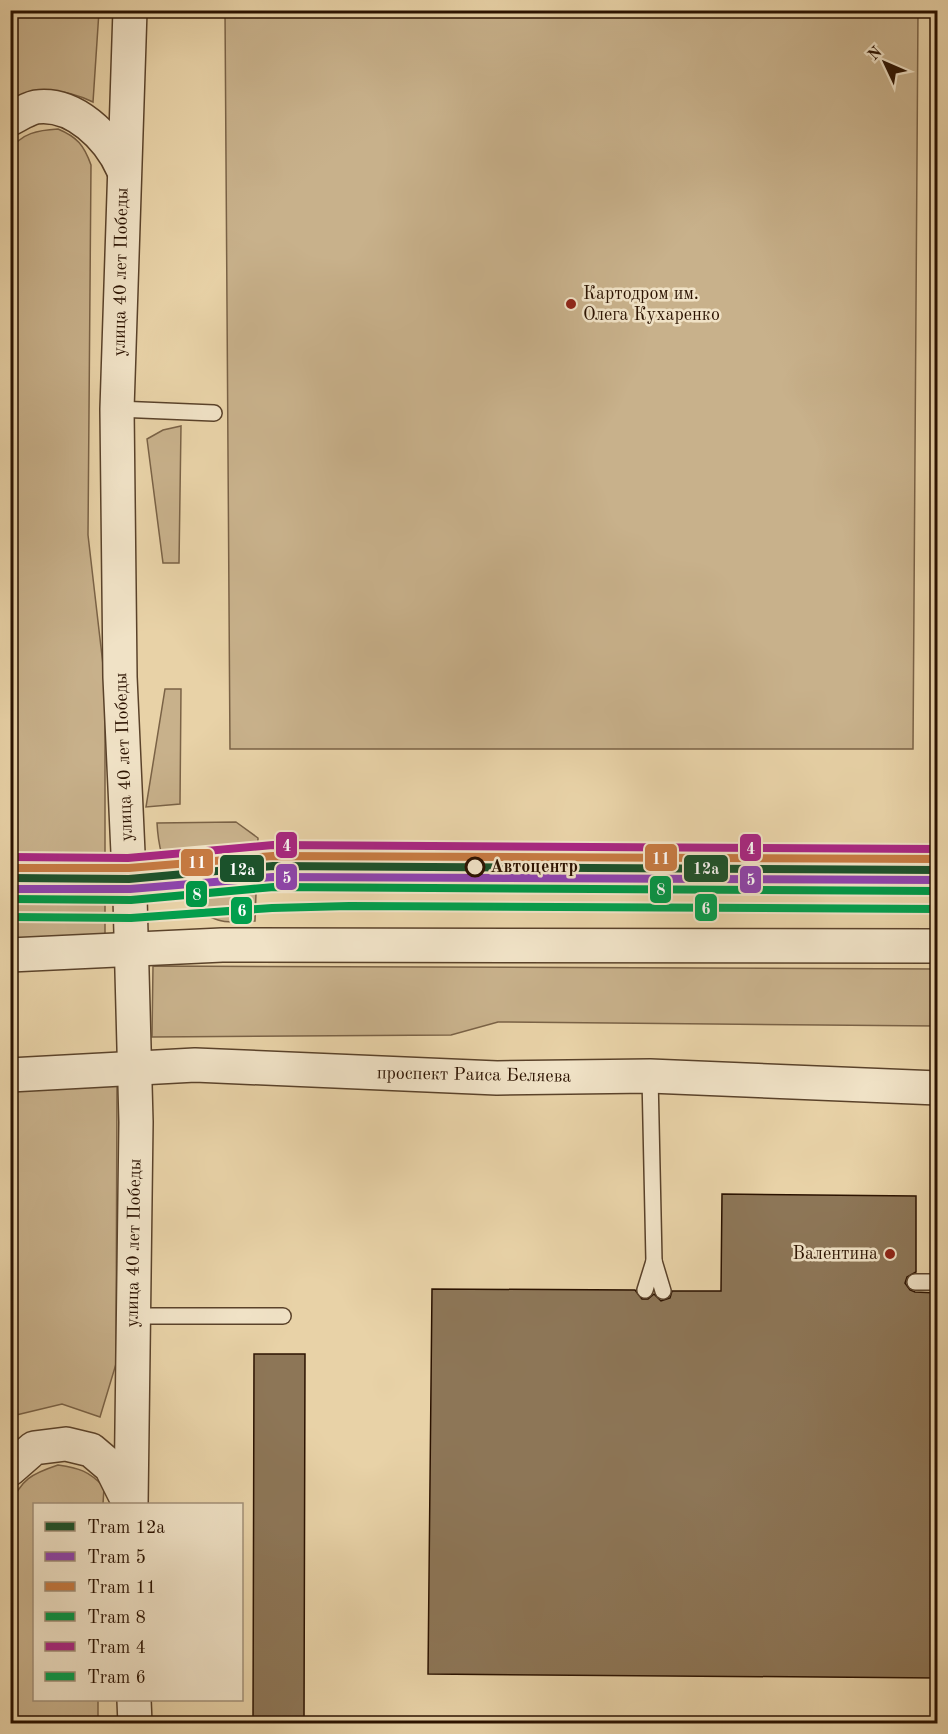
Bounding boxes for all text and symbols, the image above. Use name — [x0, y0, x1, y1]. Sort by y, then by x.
north arrow — [855, 33, 915, 93]
text: N — [866, 43, 886, 64]
street label: улица 40 лет Победы — [111, 187, 131, 357]
place label: Картодром им. Олега Кухаренко — [583, 285, 720, 324]
marker: Картодром им. Олега Кухаренко — [564, 297, 578, 311]
street label: улица 40 лет Победы — [112, 672, 136, 842]
line badge: 4 — [275, 831, 298, 859]
line badge: 4 — [739, 833, 762, 862]
text: 4 — [282, 839, 292, 855]
text: 4 — [746, 842, 756, 858]
line badge: 11 — [644, 843, 678, 872]
line badge: 11 — [180, 848, 214, 877]
text: 11 — [652, 852, 670, 868]
line badge: 12а — [219, 854, 265, 883]
line badge: 12а — [683, 854, 729, 883]
text: 11 — [188, 856, 206, 872]
marker: Автоцентр — [465, 857, 485, 877]
place label: Автоцентр — [490, 858, 578, 876]
text: 12а — [693, 862, 719, 878]
text: 12а — [229, 863, 255, 879]
line badge: 5 — [275, 863, 298, 891]
line badge: 5 — [739, 865, 762, 894]
text: 5 — [282, 871, 292, 887]
text: 5 — [746, 873, 756, 889]
line badge: 8 — [649, 875, 672, 904]
line badge: 8 — [185, 880, 208, 908]
text: 8 — [656, 883, 666, 899]
text: 8 — [192, 888, 202, 904]
line badge: 6 — [694, 893, 718, 922]
line badge: 6 — [230, 896, 253, 925]
text: 6 — [701, 902, 711, 918]
text: 6 — [237, 904, 247, 920]
street label: проспект Раиса Беляева — [377, 1064, 572, 1086]
street label: улица 40 лет Победы — [124, 1158, 144, 1328]
place label: Валентина — [793, 1245, 878, 1263]
marker: Валентина — [883, 1247, 897, 1261]
legend — [33, 1503, 243, 1701]
text: Tram 12а — [87, 1519, 165, 1537]
text: Tram 5 — [87, 1549, 146, 1567]
text: Tram 11 — [87, 1579, 156, 1597]
text: Tram 8 — [87, 1609, 146, 1627]
text: Tram 4 — [87, 1639, 146, 1657]
text: Tram 6 — [87, 1669, 146, 1687]

